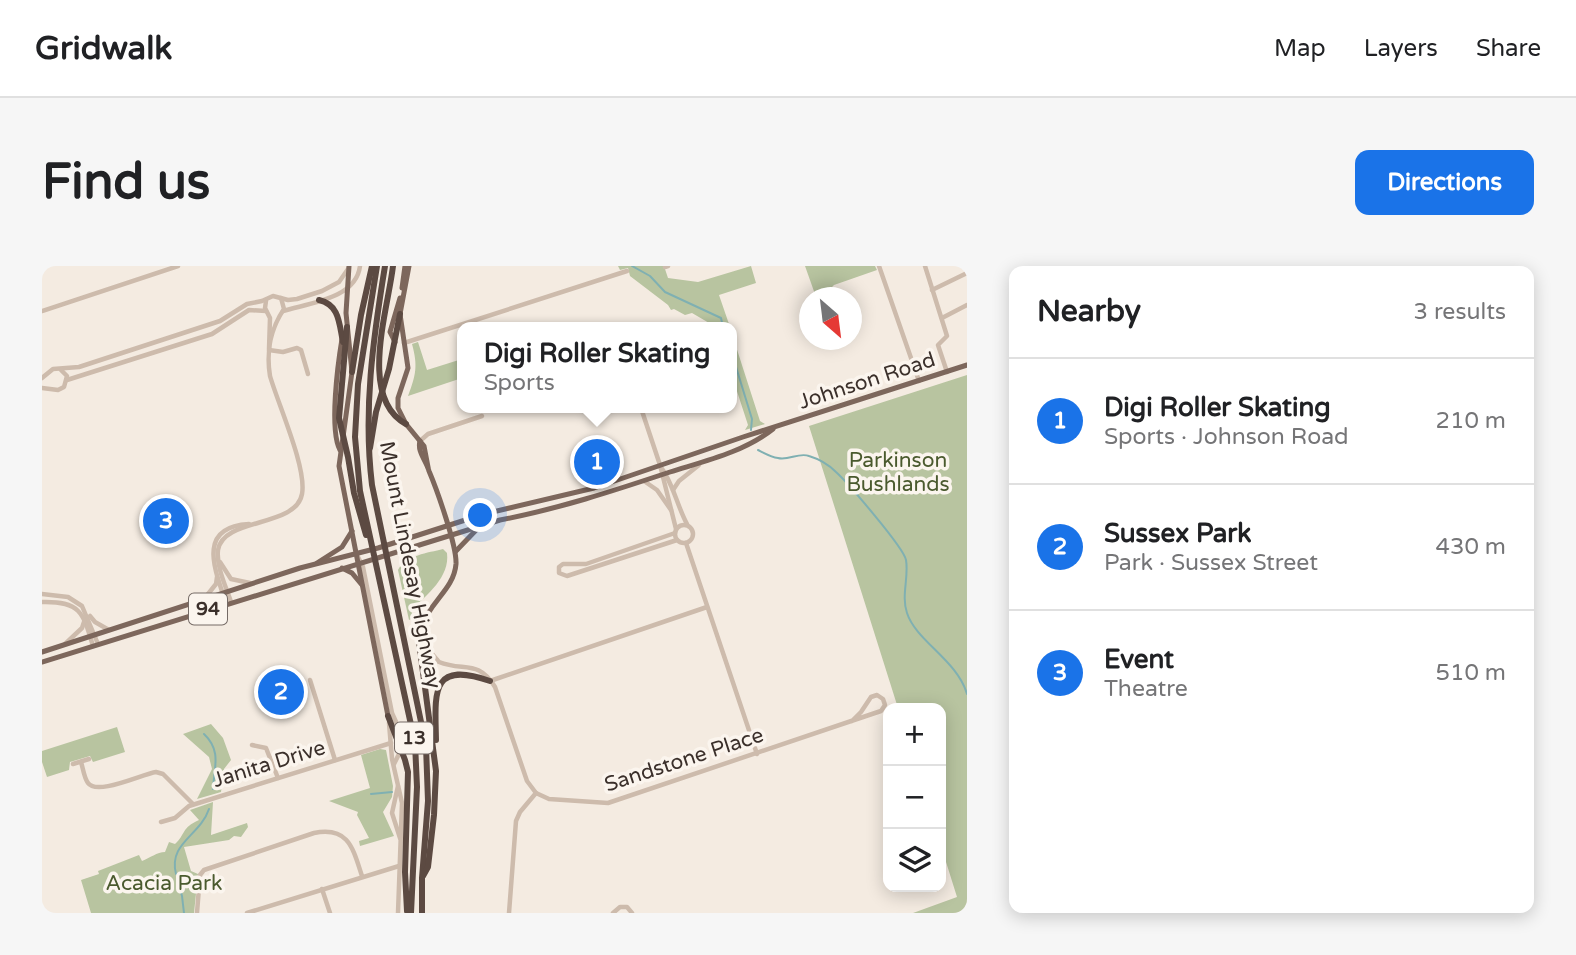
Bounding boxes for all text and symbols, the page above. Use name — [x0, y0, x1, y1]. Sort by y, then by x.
text: Gridwalk — [35, 29, 172, 68]
text: Map — [1274, 34, 1326, 63]
text: Layers — [1364, 34, 1438, 63]
text: Share — [1476, 34, 1541, 63]
button: Directions — [1355, 150, 1534, 215]
text: Find us — [42, 153, 210, 212]
north arrow — [799, 287, 862, 350]
text: Nearby — [1037, 293, 1141, 330]
text: 3 results — [1413, 298, 1506, 326]
popup — [457, 322, 737, 413]
text: Digi Roller Skating — [484, 338, 710, 369]
street label: Johnson Road — [796, 347, 938, 415]
text: Sports — [484, 369, 555, 397]
text: Digi Roller Skating — [1104, 392, 1331, 423]
text: 1 — [1053, 407, 1067, 435]
text: 210 m — [1436, 407, 1506, 435]
text: Sports · Johnson Road — [1104, 423, 1349, 451]
pin: 1 — [574, 436, 620, 488]
street label: Mount Lindesay Highway — [374, 439, 446, 691]
park label: Parkinson Bushlands — [846, 448, 950, 497]
pin: 3 — [143, 495, 189, 547]
your location — [463, 498, 497, 532]
text: Sussex Park — [1104, 518, 1252, 549]
text: 2 — [1053, 533, 1067, 561]
text: 430 m — [1436, 533, 1506, 561]
text: Park · Sussex Street — [1104, 549, 1318, 577]
road number: 94 — [189, 594, 227, 624]
text: Event — [1104, 644, 1174, 675]
text: 3 — [1053, 659, 1067, 687]
text: 510 m — [1436, 659, 1506, 687]
pin: 2 — [258, 666, 304, 718]
text: Theatre — [1104, 675, 1188, 703]
map controls — [883, 703, 946, 892]
button: + — [883, 703, 946, 766]
street label: Sandstone Place — [601, 722, 767, 797]
road number: 13 — [395, 723, 433, 754]
street label: Janita Drive — [210, 735, 329, 793]
button: − — [883, 766, 946, 829]
button: layers — [883, 829, 946, 892]
park label: Acacia Park — [106, 871, 222, 896]

